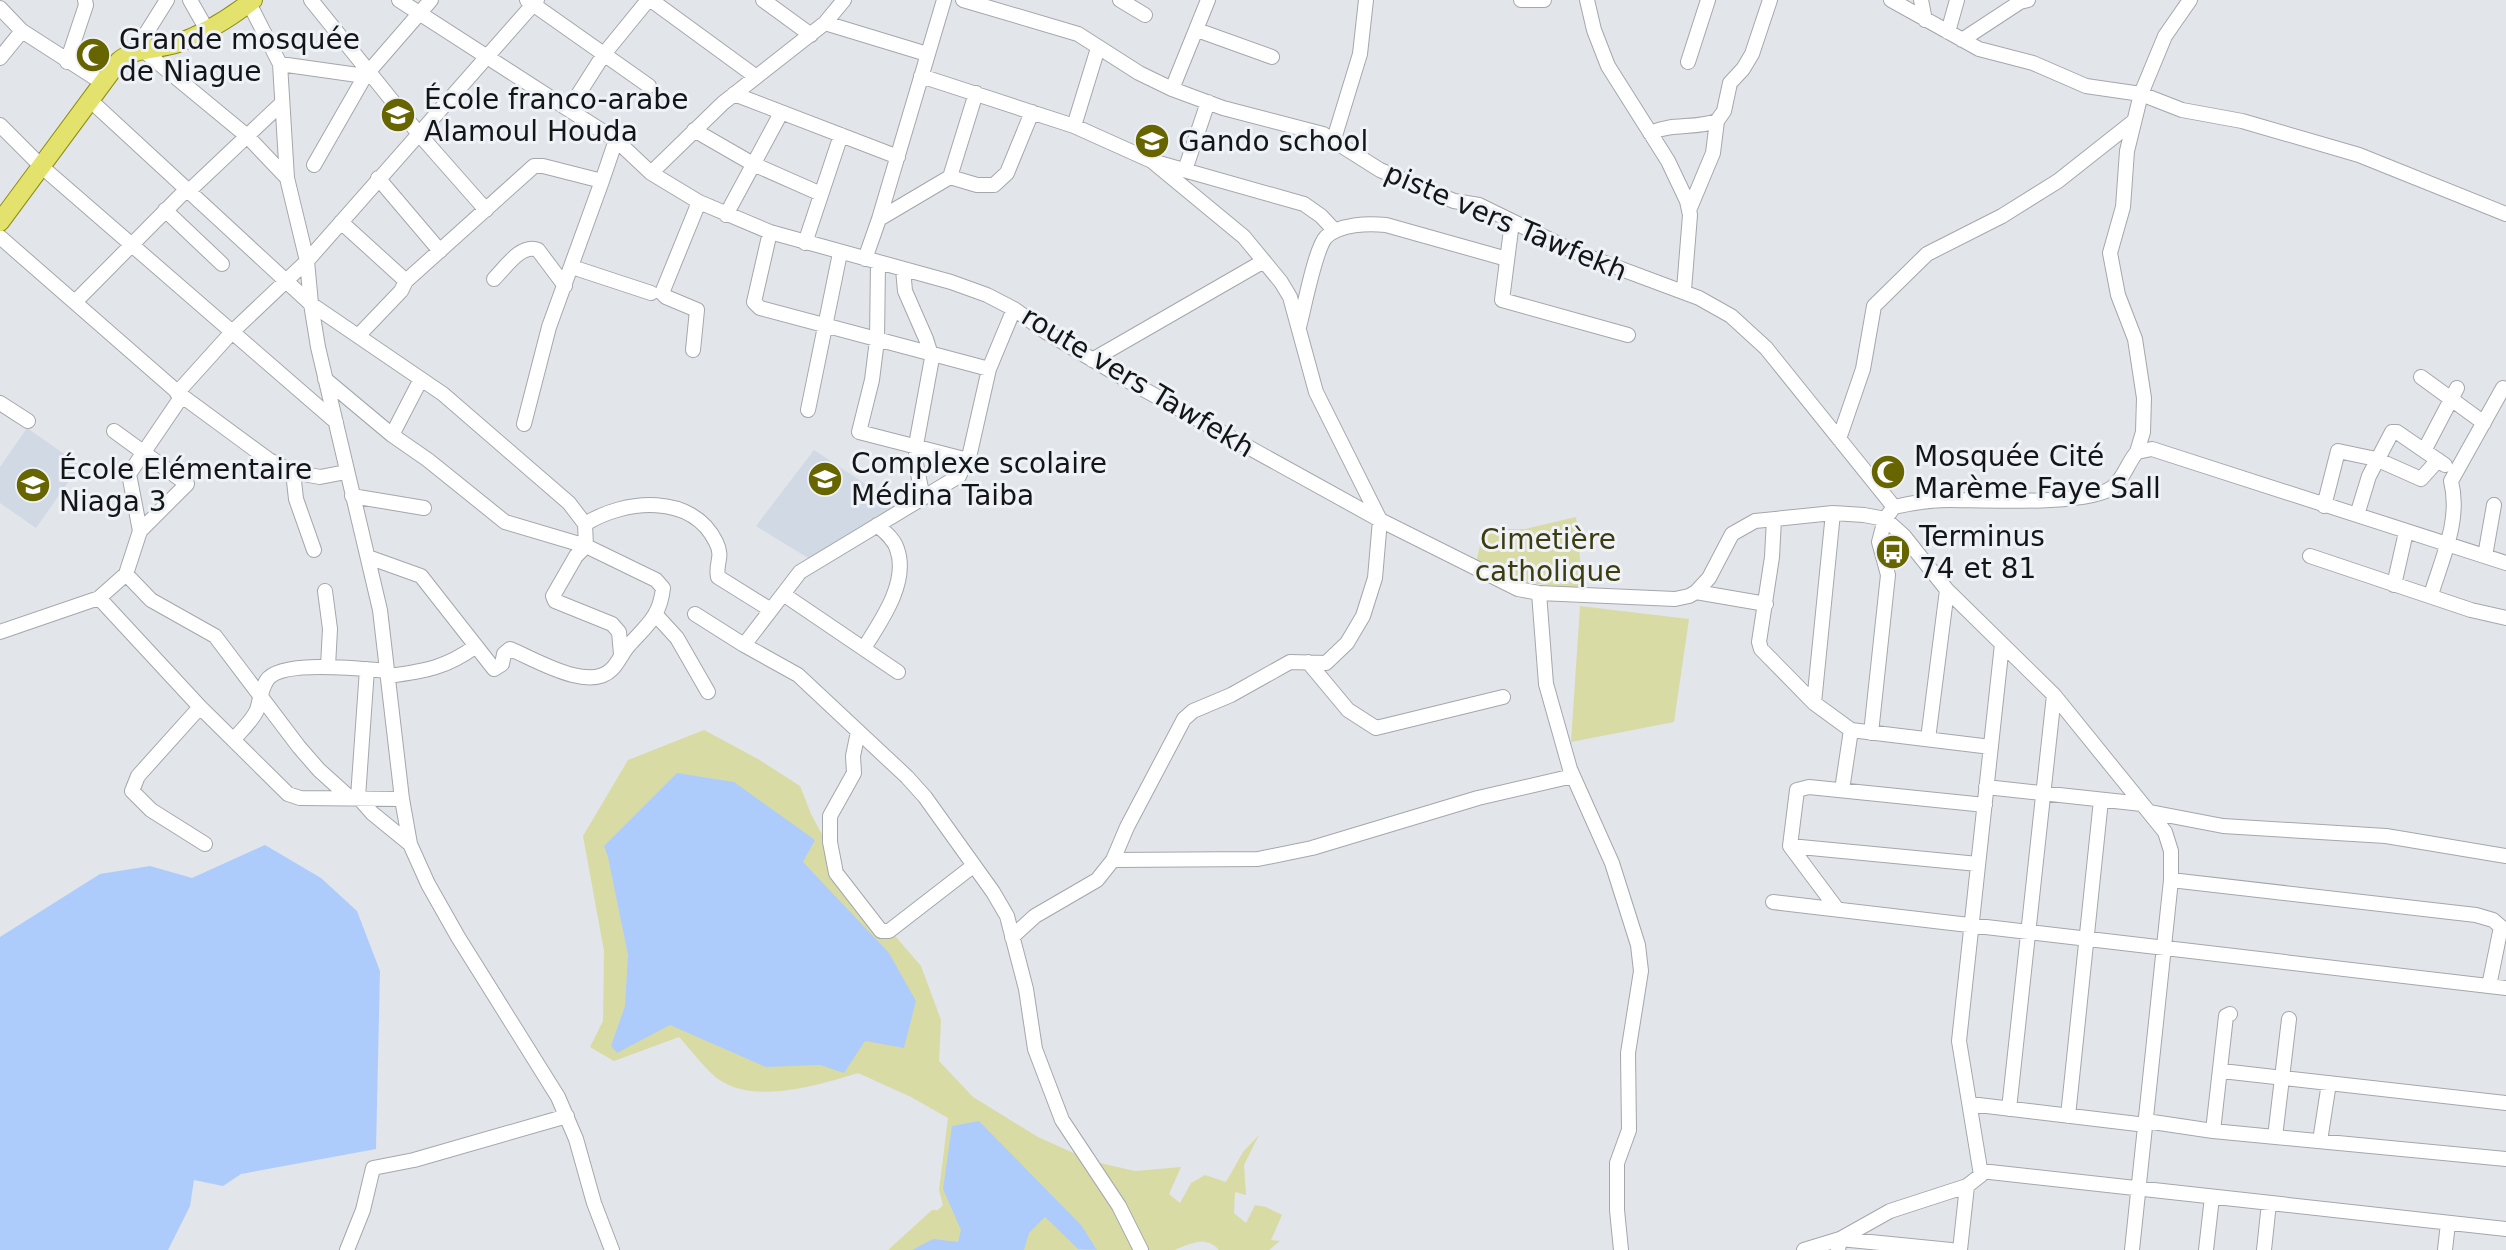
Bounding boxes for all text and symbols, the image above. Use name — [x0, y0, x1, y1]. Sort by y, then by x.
place label: Grande mosquée de Niague — [119, 23, 360, 88]
mosque icon: Grande mosquée de Niague — [74, 36, 112, 74]
place label: École franco-arabe Alamoul Houda — [424, 82, 688, 148]
school or university icon: École franco-arabe Alamoul Houda — [379, 96, 417, 134]
school or university icon: Gando school — [1133, 122, 1171, 160]
place label: Gando school — [1178, 125, 1368, 158]
street label: piste vers Tawfekh — [1380, 156, 1632, 288]
street label: route vers Tawfekh — [1016, 300, 1260, 464]
place label: Mosquée Cité Marème Faye Sall — [1914, 440, 2161, 505]
place label: Complexe scolaire Médina Taiba — [851, 447, 1107, 512]
place label: École Elémentaire Niaga 3 — [59, 452, 312, 518]
mosque icon: Mosquée Cité Marème Faye Sall — [1869, 453, 1907, 491]
school or university icon: Complexe scolaire Médina Taiba — [806, 460, 844, 498]
school or university icon: École Elémentaire Niaga 3 — [14, 466, 52, 504]
place label: Terminus 74 et 81 — [1918, 520, 2045, 585]
park label: Cimetière catholique — [1475, 523, 1621, 588]
bus stop icon: Terminus 74 et 81 — [1874, 533, 1912, 571]

